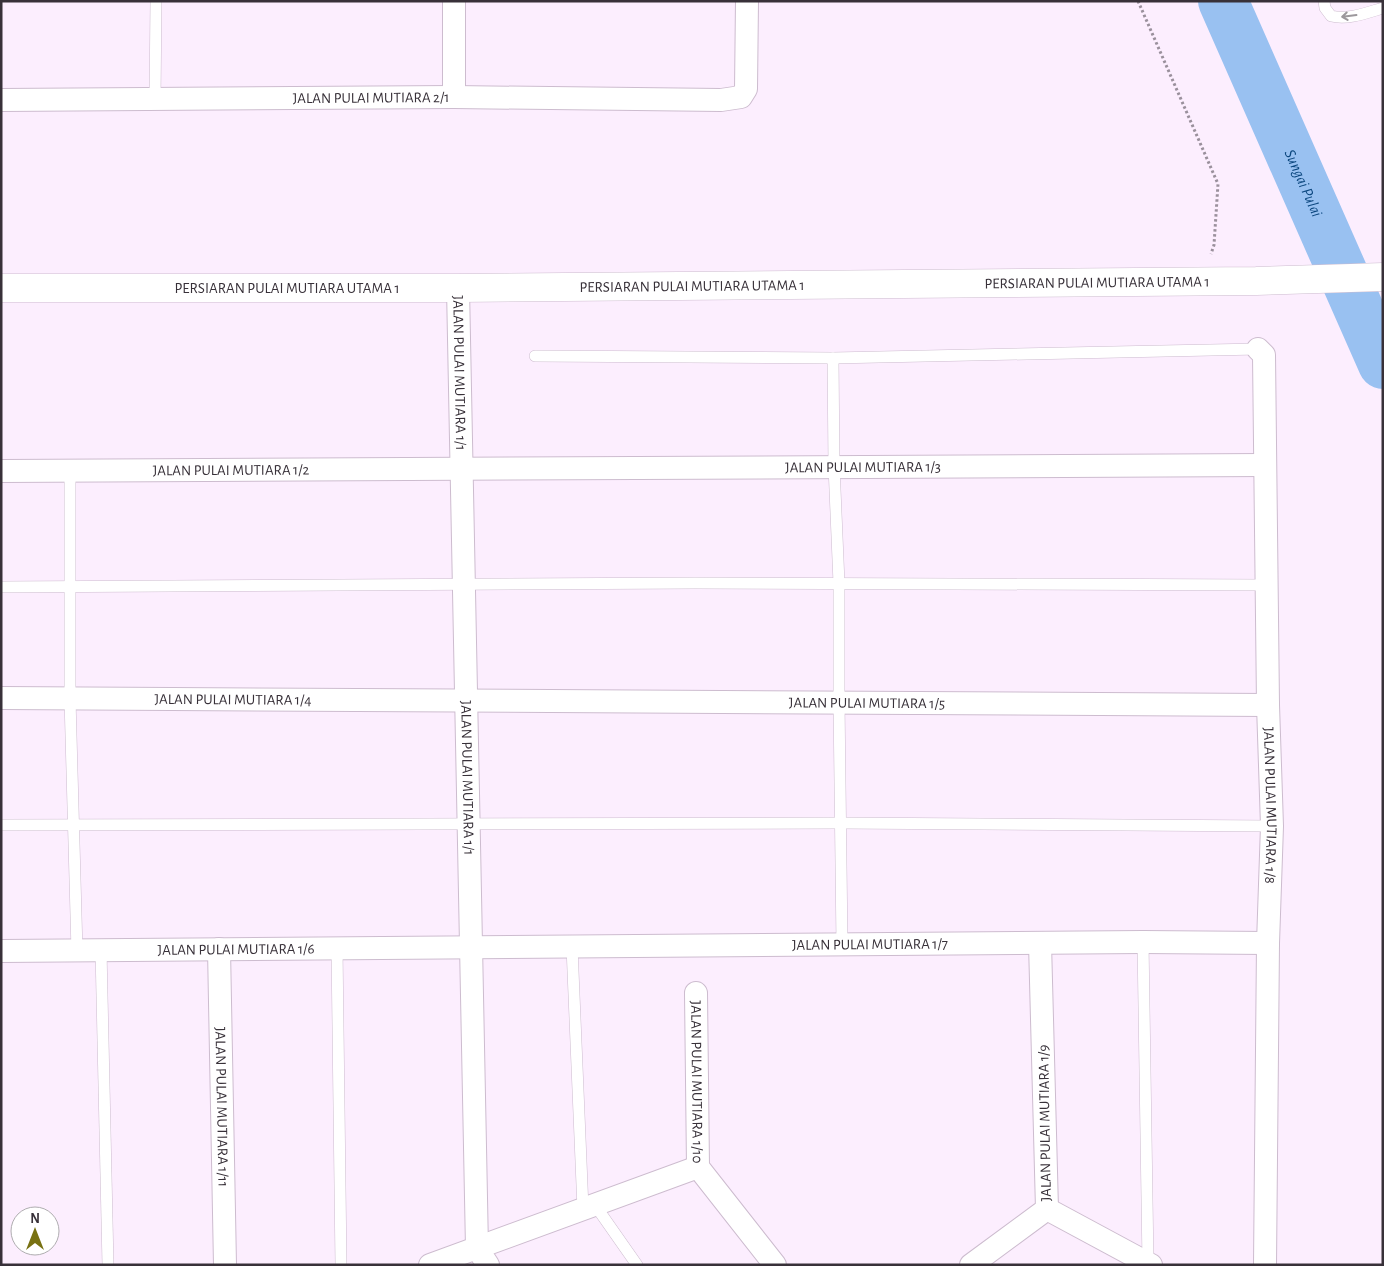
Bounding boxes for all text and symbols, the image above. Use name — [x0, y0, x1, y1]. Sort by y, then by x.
one-way arrow — [1341, 11, 1357, 21]
street label: JALAN PULAI MUTIARA 2/1 — [293, 90, 449, 106]
water label: Sungai Pulai — [1281, 147, 1325, 220]
street label: PERSIARAN PULAI MUTIARA UTAMA 1 — [984, 274, 1210, 291]
street label: PERSIARAN PULAI MUTIARA UTAMA 1 — [579, 277, 805, 294]
street label: PERSIARAN PULAI MUTIARA UTAMA 1 — [174, 281, 400, 296]
street label: JALAN PULAI MUTIARA 1/1 — [451, 295, 469, 451]
street label: JALAN PULAI MUTIARA 1/3 — [785, 459, 941, 475]
street label: JALAN PULAI MUTIARA 1/2 — [153, 462, 310, 478]
street label: JALAN PULAI MUTIARA 1/4 — [154, 691, 312, 707]
street label: JALAN PULAI MUTIARA 1/5 — [789, 695, 945, 711]
street label: JALAN PULAI MUTIARA 1/1 — [459, 700, 477, 856]
street label: JALAN PULAI MUTIARA 1/8 — [1261, 727, 1280, 884]
street label: JALAN PULAI MUTIARA 1/7 — [792, 936, 948, 952]
street label: JALAN PULAI MUTIARA 1/6 — [157, 941, 315, 957]
street label: JALAN PULAI MUTIARA 1/10 — [689, 1000, 705, 1164]
street label: JALAN PULAI MUTIARA 1/11 — [213, 1027, 231, 1187]
street label: JALAN PULAI MUTIARA 1/9 — [1036, 1044, 1054, 1202]
north arrow — [10, 1206, 60, 1256]
text: N — [30, 1212, 40, 1226]

